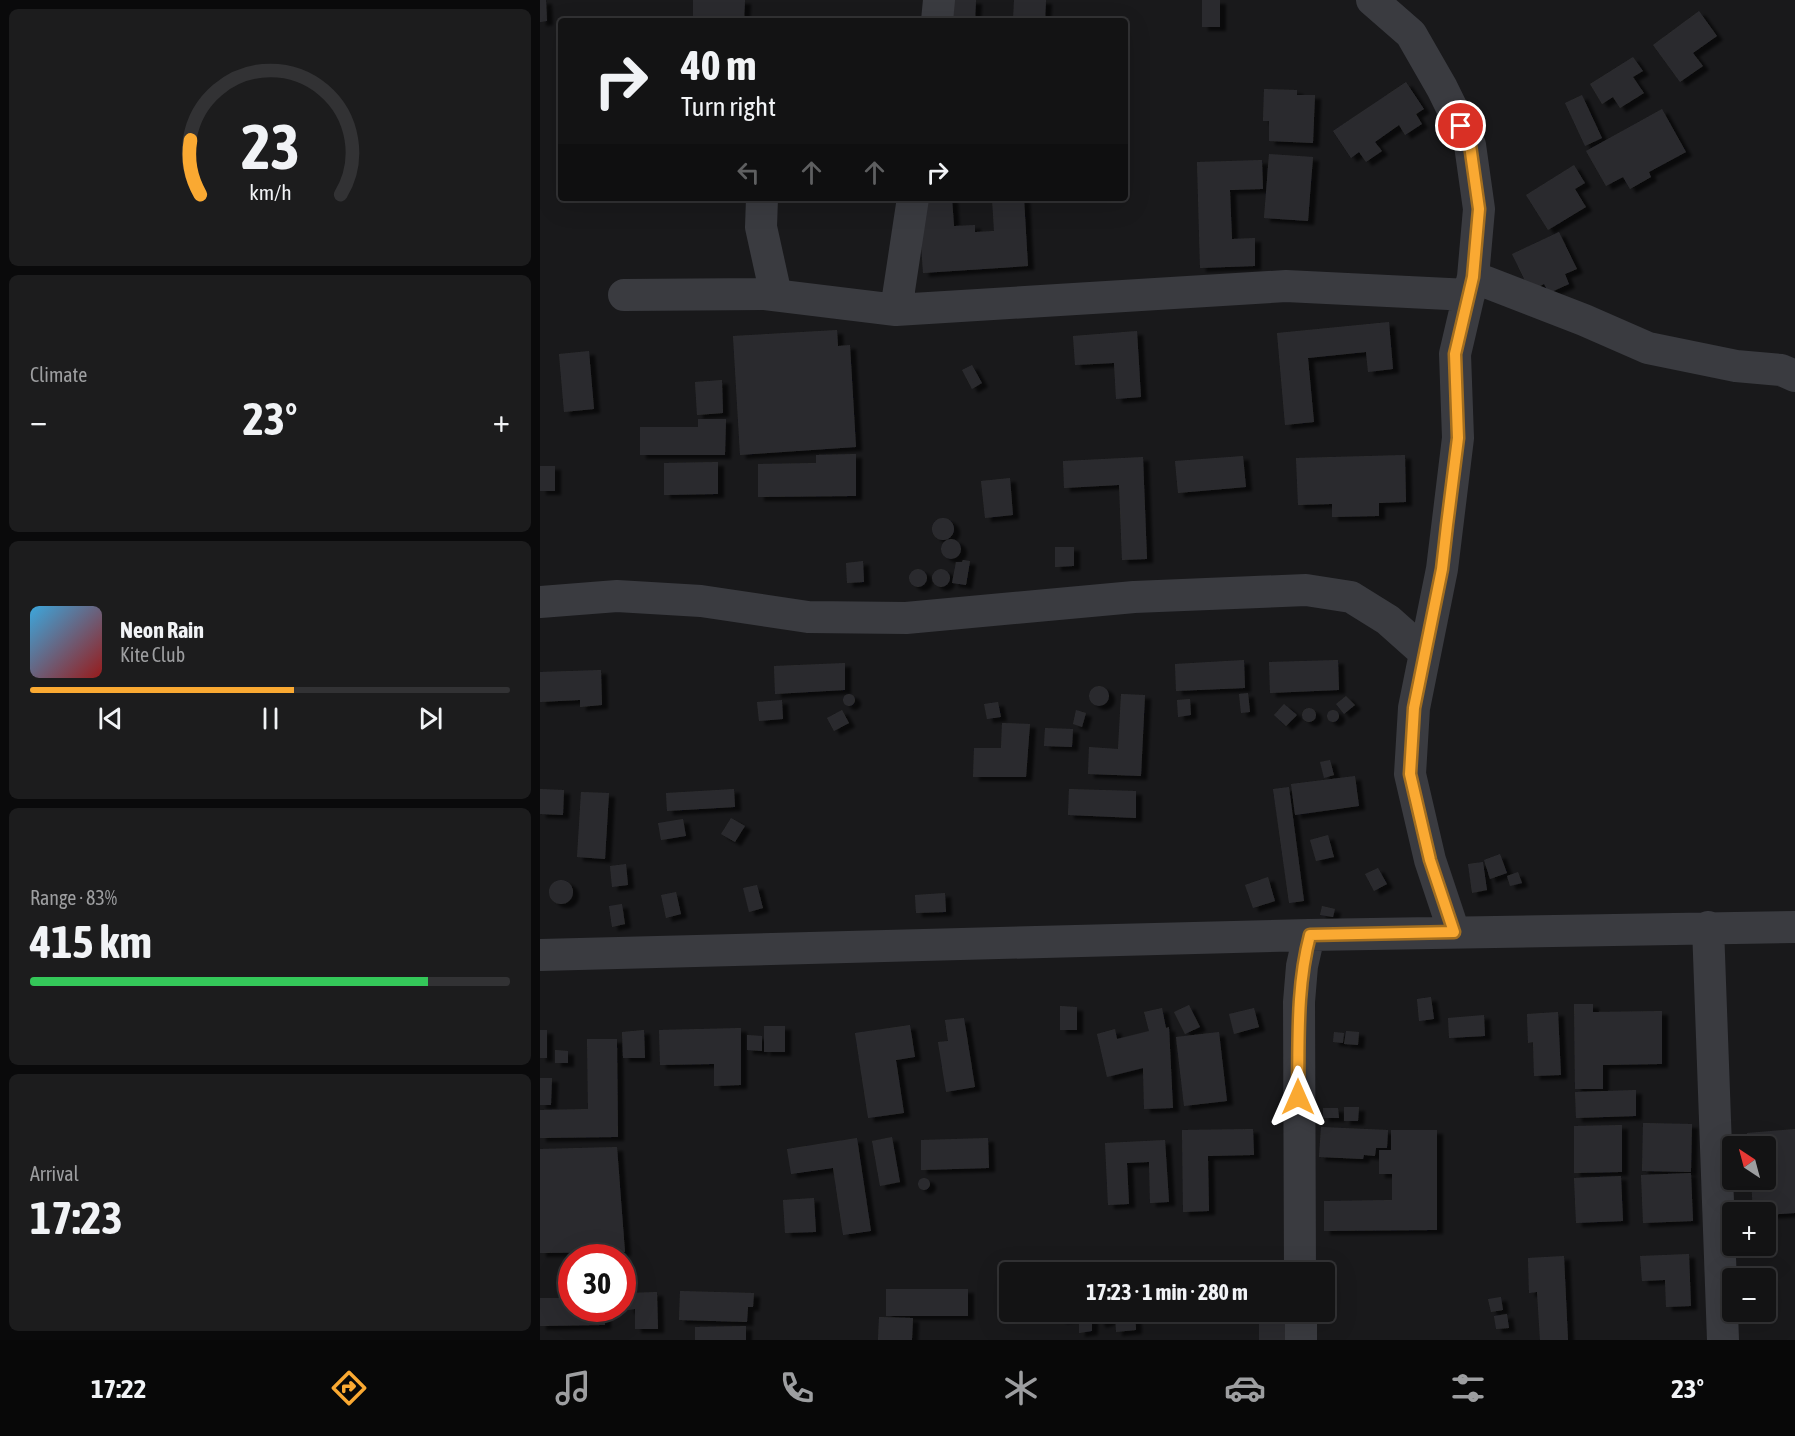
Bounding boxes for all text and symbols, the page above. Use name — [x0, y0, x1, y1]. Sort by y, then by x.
text: 40 m — [681, 41, 756, 89]
icon: right — [582, 42, 660, 120]
text: Turn right — [681, 91, 776, 122]
pin — [1435, 100, 1486, 151]
icon: arrive — [1444, 109, 1477, 142]
text: 23 — [241, 111, 299, 182]
icon: left — [732, 156, 765, 189]
icon: ahead — [795, 156, 828, 189]
icon: ahead — [858, 156, 891, 189]
icon: right — [921, 156, 954, 189]
text: km/h — [249, 180, 291, 205]
text: Climate — [30, 363, 87, 386]
text: 23° — [243, 393, 297, 445]
text: − — [30, 401, 47, 439]
text: + — [493, 401, 510, 439]
text: Neon Rain — [120, 617, 204, 643]
text: Kite Club — [120, 643, 185, 666]
icon: previous — [94, 702, 127, 735]
icon: pause — [254, 702, 287, 735]
icon: next — [414, 702, 447, 735]
text: Range · 83% — [30, 886, 117, 909]
text: 415 km — [30, 916, 152, 968]
position arrow — [1266, 1065, 1330, 1129]
north arrow — [1722, 1136, 1776, 1190]
map controls — [1722, 1136, 1776, 1322]
text: Arrival — [30, 1162, 79, 1185]
text: 17:23 — [30, 1192, 123, 1244]
button: + — [1722, 1202, 1776, 1256]
speed limit sign: 30 — [558, 1244, 636, 1322]
button: − — [1722, 1268, 1776, 1322]
text: 17:23 · 1 min · 280 m — [1086, 1279, 1248, 1305]
icon: directions — [328, 1367, 370, 1409]
icon: music — [552, 1367, 594, 1409]
icon: phone — [776, 1367, 818, 1409]
icon: climate — [1000, 1367, 1042, 1409]
icon: car — [1224, 1367, 1266, 1409]
icon: filters — [1447, 1367, 1489, 1409]
text: 17:22 — [91, 1373, 146, 1404]
text: 23° — [1671, 1373, 1704, 1404]

